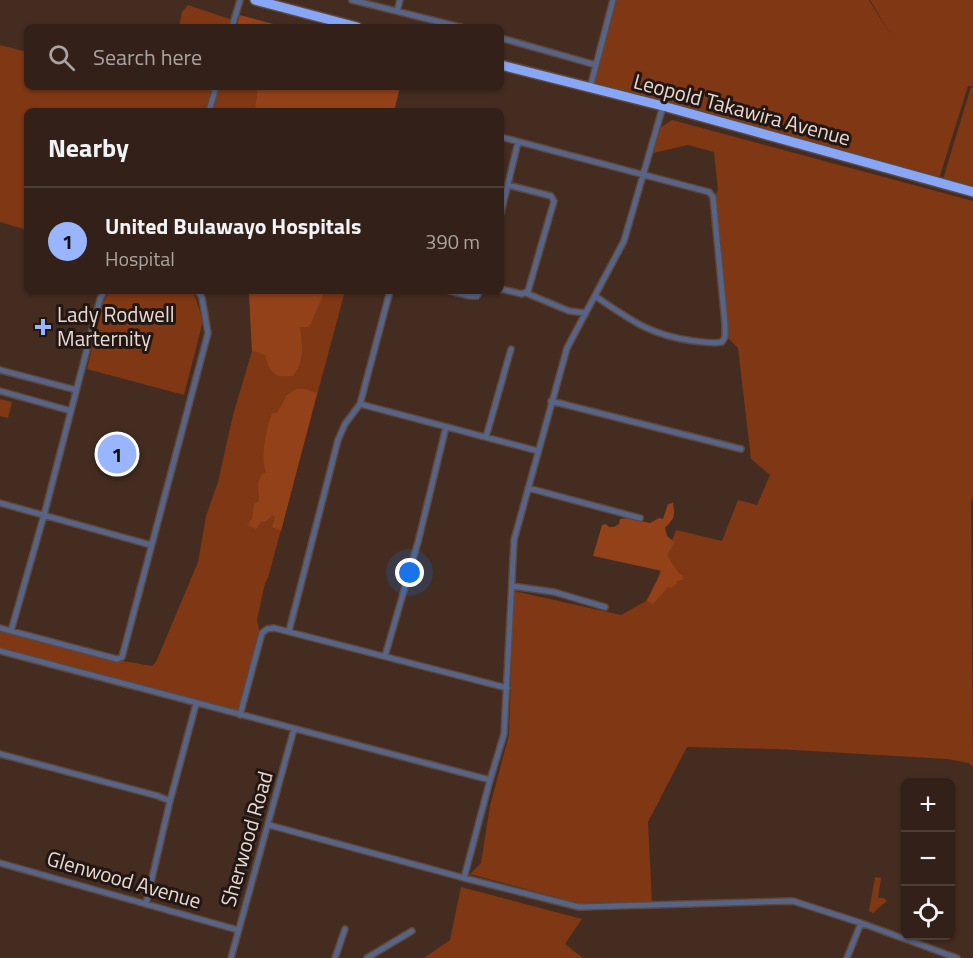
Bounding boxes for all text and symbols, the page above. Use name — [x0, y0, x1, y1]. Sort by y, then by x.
search box — [24, 24, 504, 90]
text: Search here — [93, 40, 202, 74]
icon: search — [45, 41, 78, 74]
street label: Leopold Takawira Avenue — [630, 65, 854, 153]
text: Nearby — [48, 128, 129, 167]
text: United Bulawayo Hospitals — [105, 209, 361, 243]
text: 1 — [62, 226, 73, 257]
text: 390 m — [425, 226, 480, 257]
text: Hospital — [105, 243, 175, 274]
place label: Lady Rodwell Marternity — [57, 298, 175, 354]
marker: Lady Rodwell Marternity — [34, 318, 52, 336]
pin: 1 — [98, 432, 136, 476]
your location — [395, 558, 424, 587]
street label: Sherwood Road — [211, 767, 281, 910]
map controls — [901, 778, 955, 940]
button: + — [901, 778, 955, 832]
button: − — [901, 832, 955, 886]
street label: Glenwood Avenue — [43, 842, 205, 916]
button: locate — [901, 886, 955, 940]

